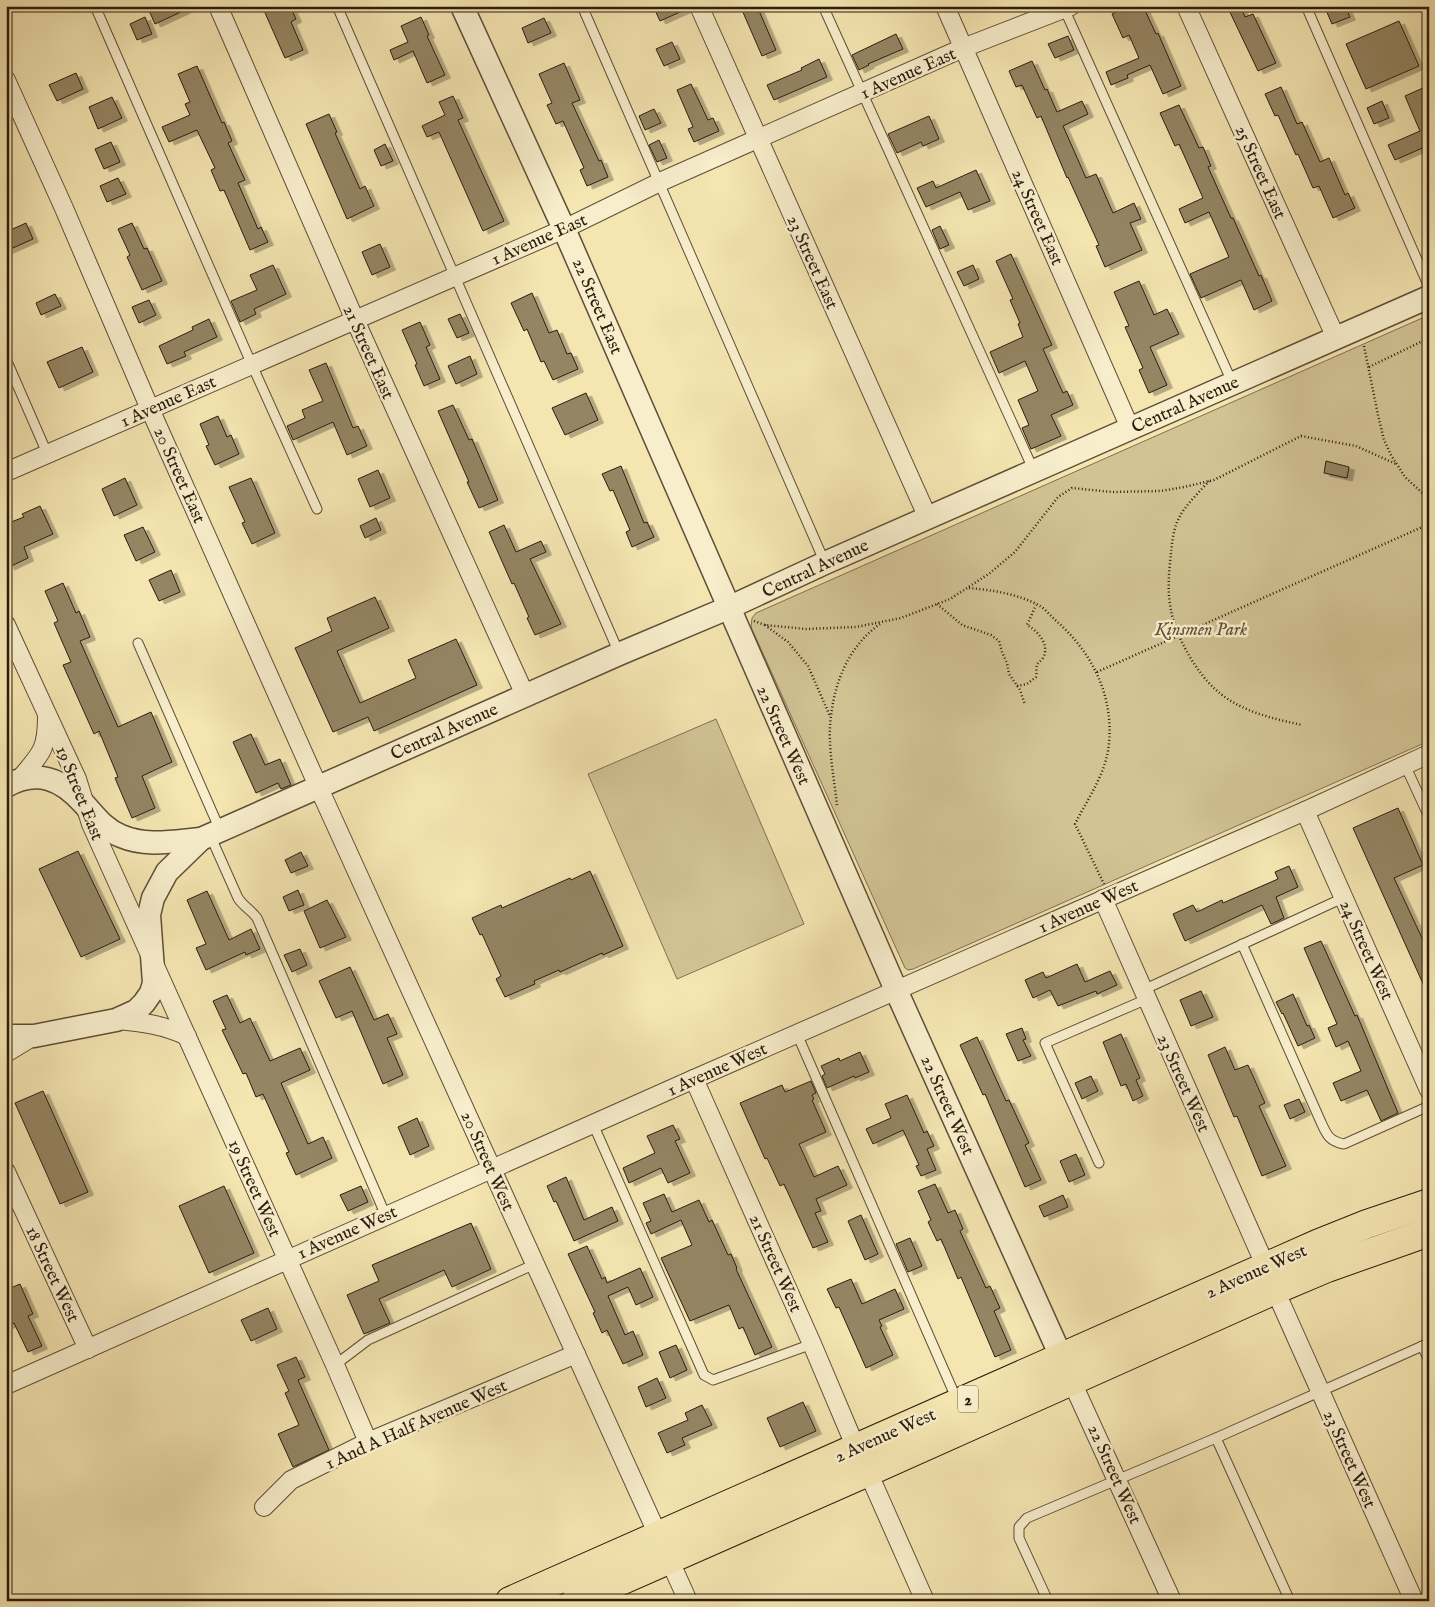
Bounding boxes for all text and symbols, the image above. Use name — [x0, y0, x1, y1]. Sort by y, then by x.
street label: 1 Avenue East — [857, 43, 960, 106]
street label: 25 Street East — [1229, 122, 1291, 223]
street label: 24 Street East — [1005, 166, 1068, 269]
street label: 1 Avenue East — [488, 209, 591, 272]
street label: 23 Street East — [781, 212, 843, 313]
street label: 22 Street East — [566, 255, 627, 358]
street label: 21 Street East — [337, 302, 399, 403]
street label: 1 Avenue East — [117, 371, 220, 434]
street label: Central Avenue — [1128, 371, 1243, 439]
street label: 20 Street East — [147, 424, 210, 527]
street label: Central Avenue — [759, 535, 873, 604]
park label: Kinsmen Park — [1154, 619, 1247, 642]
street label: 22 Street West — [750, 682, 815, 789]
street label: Central Avenue — [387, 698, 502, 766]
street label: 19 Street East — [49, 743, 108, 844]
street label: 1 Avenue West — [1035, 875, 1142, 940]
street label: 24 Street West — [1333, 897, 1398, 1004]
street label: 23 Street West — [1151, 1031, 1214, 1136]
street label: 1 Avenue West — [664, 1038, 771, 1103]
street label: 22 Street West — [914, 1052, 979, 1159]
street label: 20 Street West — [454, 1108, 519, 1215]
street label: 19 Street West — [222, 1136, 285, 1241]
street label: 1 Avenue West — [294, 1201, 401, 1266]
street label: 21 Street West — [743, 1211, 806, 1316]
street label: 18 Street West — [19, 1223, 84, 1326]
street label: 2 Avenue West — [1202, 1240, 1311, 1305]
street label: 1 And A Half Avenue West — [322, 1375, 511, 1476]
road number: 2 — [958, 1386, 978, 1412]
street label: 2 Avenue West — [831, 1404, 940, 1469]
street label: 23 Street West — [1317, 1407, 1380, 1512]
street label: 22 Street West — [1081, 1421, 1146, 1528]

